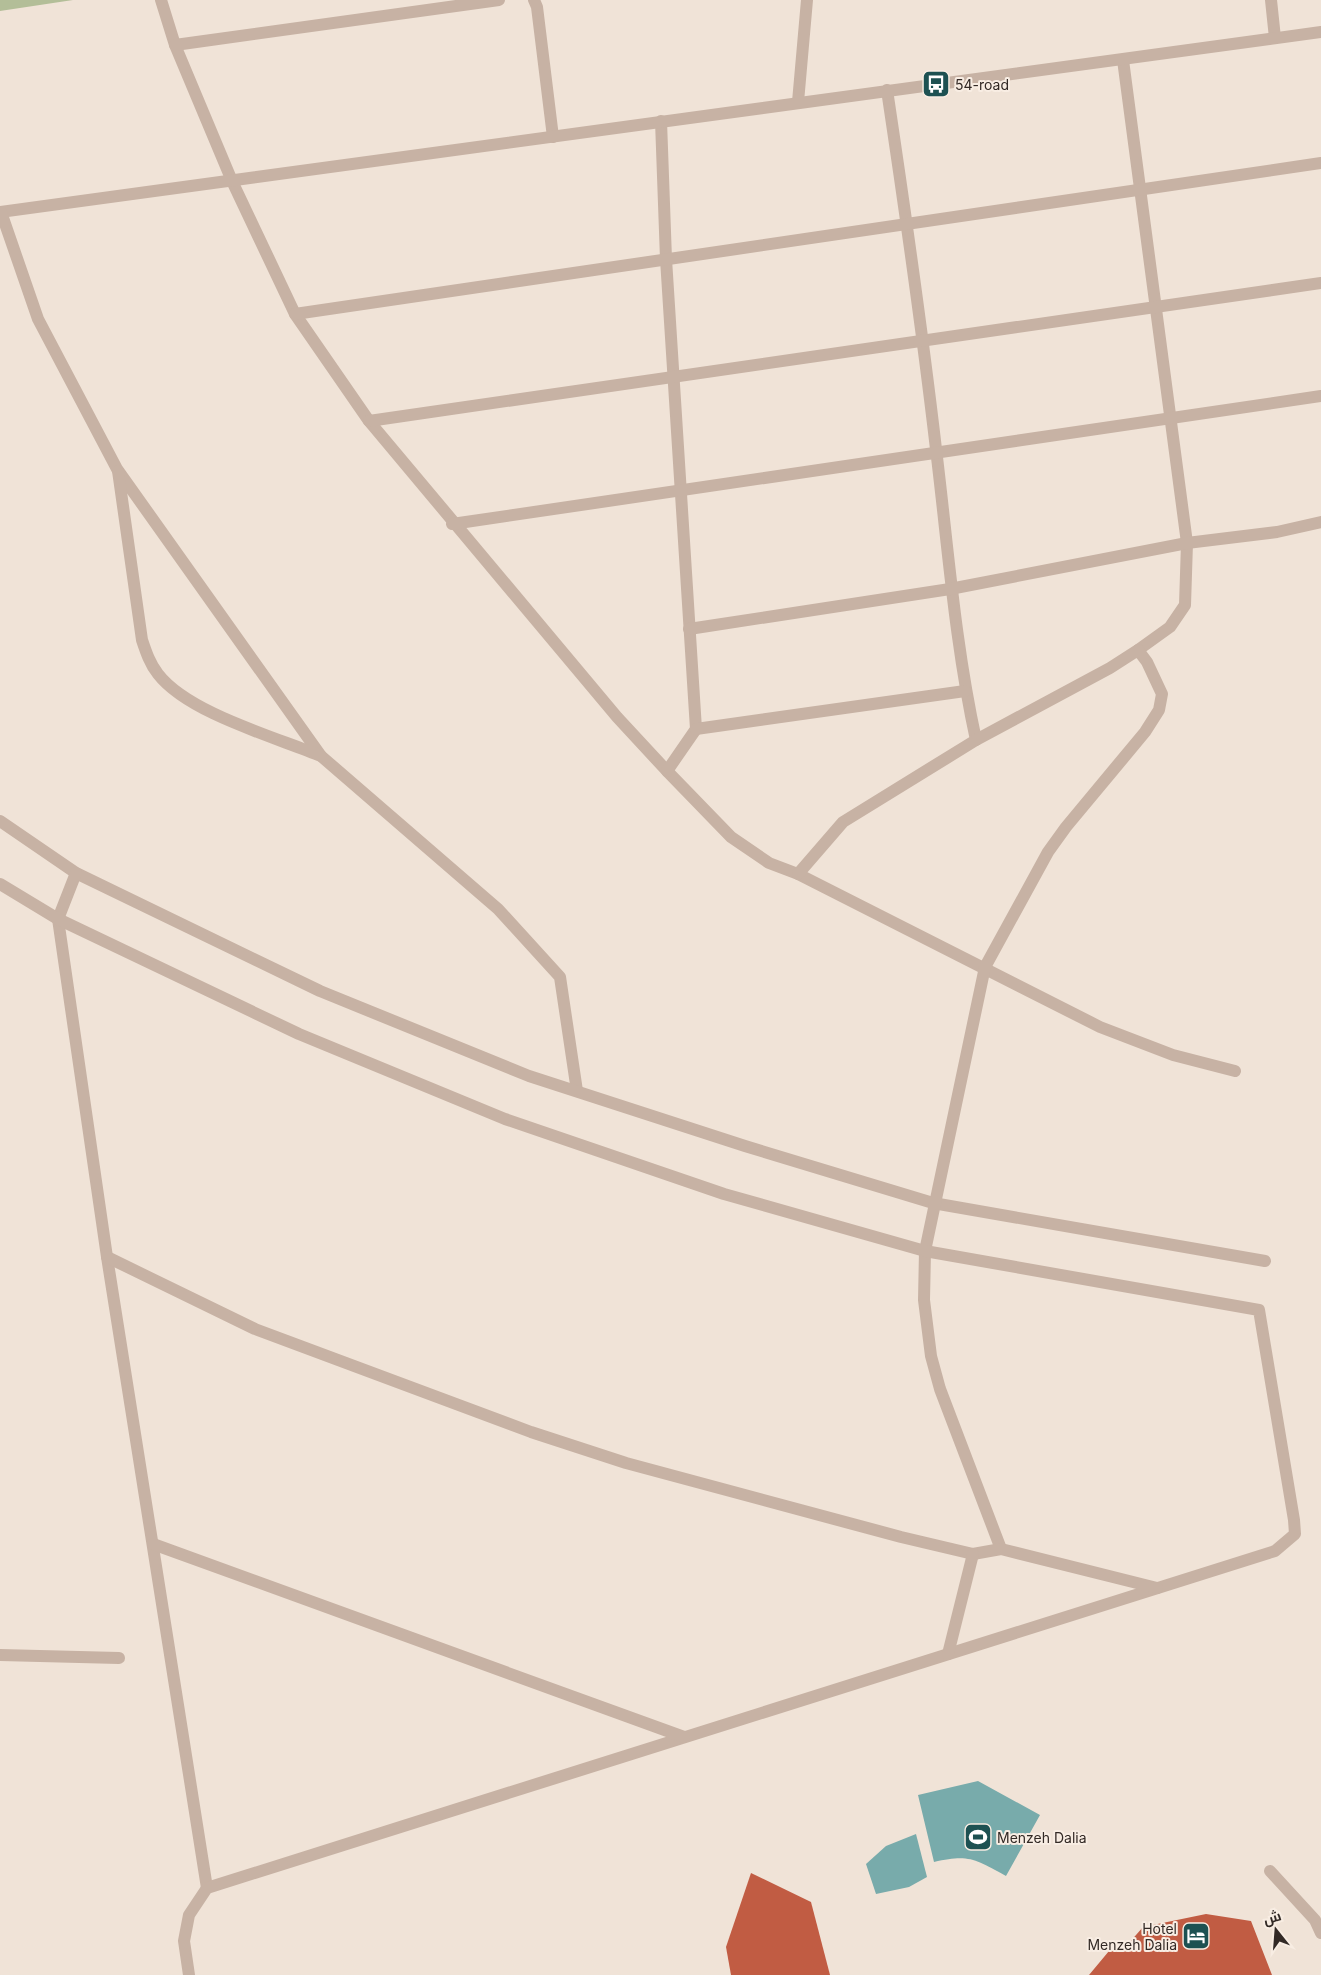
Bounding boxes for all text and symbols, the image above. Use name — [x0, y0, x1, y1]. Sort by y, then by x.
bus stop icon: 54-road — [921, 69, 951, 99]
place label: 54-road — [955, 76, 1009, 93]
sports icon: Menzeh Dalia — [963, 1822, 993, 1852]
place label: Menzeh Dalia — [997, 1829, 1087, 1846]
north arrow — [1251, 1905, 1301, 1955]
text: ش — [1261, 1906, 1283, 1929]
place label: Hotel Menzeh Dalia — [1087, 1920, 1177, 1953]
hotel icon: Hotel Menzeh Dalia — [1181, 1921, 1211, 1951]

